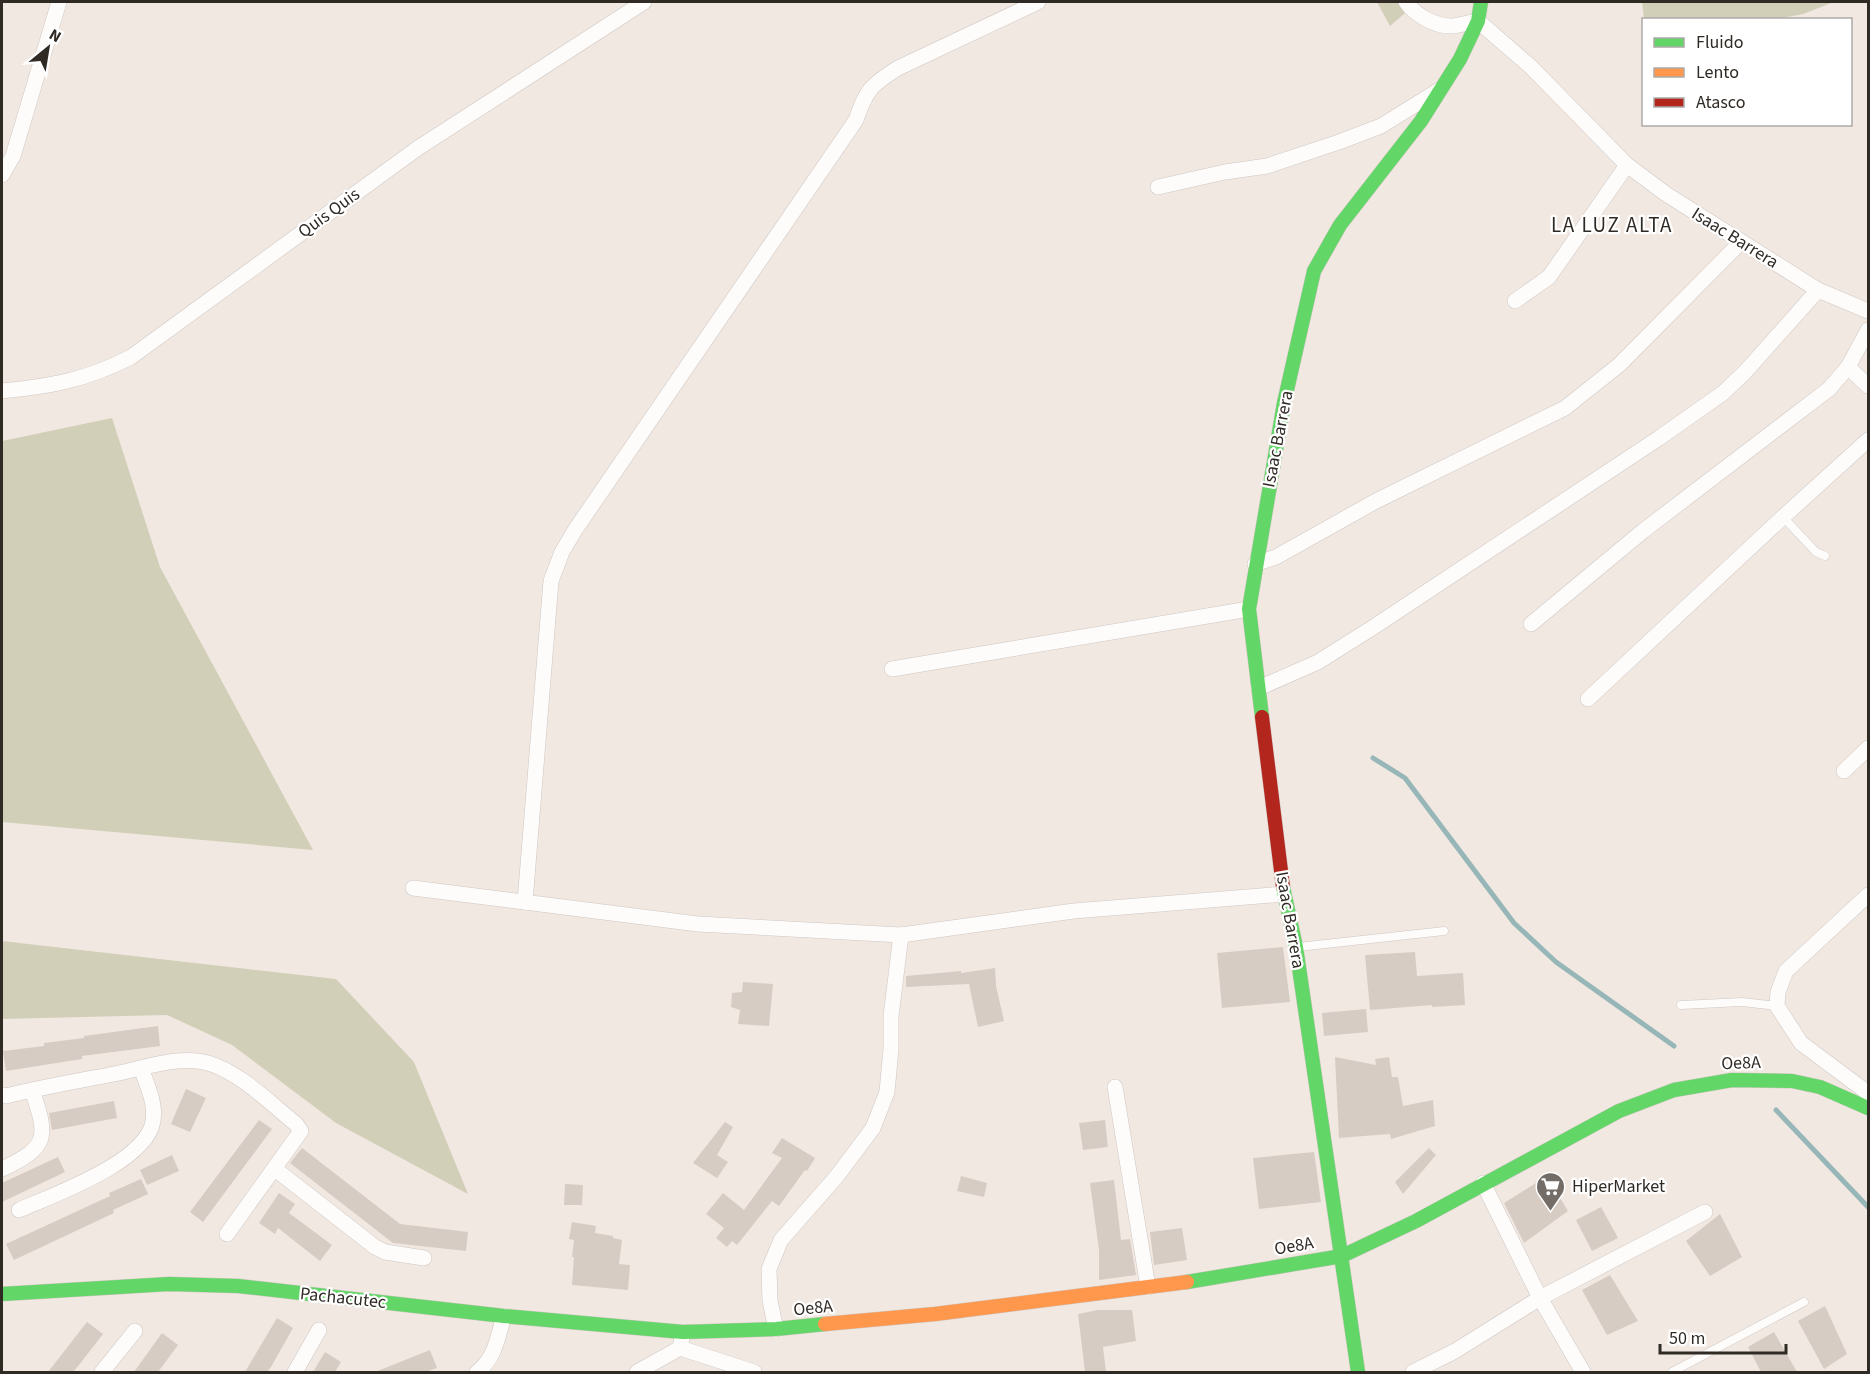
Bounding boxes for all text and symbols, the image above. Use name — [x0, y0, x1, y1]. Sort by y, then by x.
north arrow — [18, 18, 78, 78]
legend — [1642, 18, 1852, 126]
text: N — [45, 24, 65, 48]
text: Fluido — [1696, 30, 1743, 55]
text: Lento — [1696, 60, 1739, 85]
text: Atasco — [1696, 90, 1745, 115]
street label: Quis Quis — [293, 182, 365, 244]
street label: Isaac Barrera — [1687, 201, 1783, 275]
district label: LA LUZ ALTA — [1551, 210, 1673, 240]
street label: Isaac Barrera — [1256, 389, 1300, 489]
street label: Isaac Barrera — [1269, 870, 1311, 970]
street label: Oe8A — [1721, 1050, 1761, 1076]
supermarket icon: HiperMarket — [1535, 1170, 1567, 1212]
place label: HiperMarket — [1572, 1174, 1665, 1199]
street label: Oe8A — [1272, 1230, 1316, 1262]
street label: Pachacutec — [299, 1281, 387, 1315]
street label: Oe8A — [792, 1293, 834, 1323]
scale bar — [1660, 1317, 1786, 1355]
text: 50 m — [1669, 1326, 1705, 1351]

